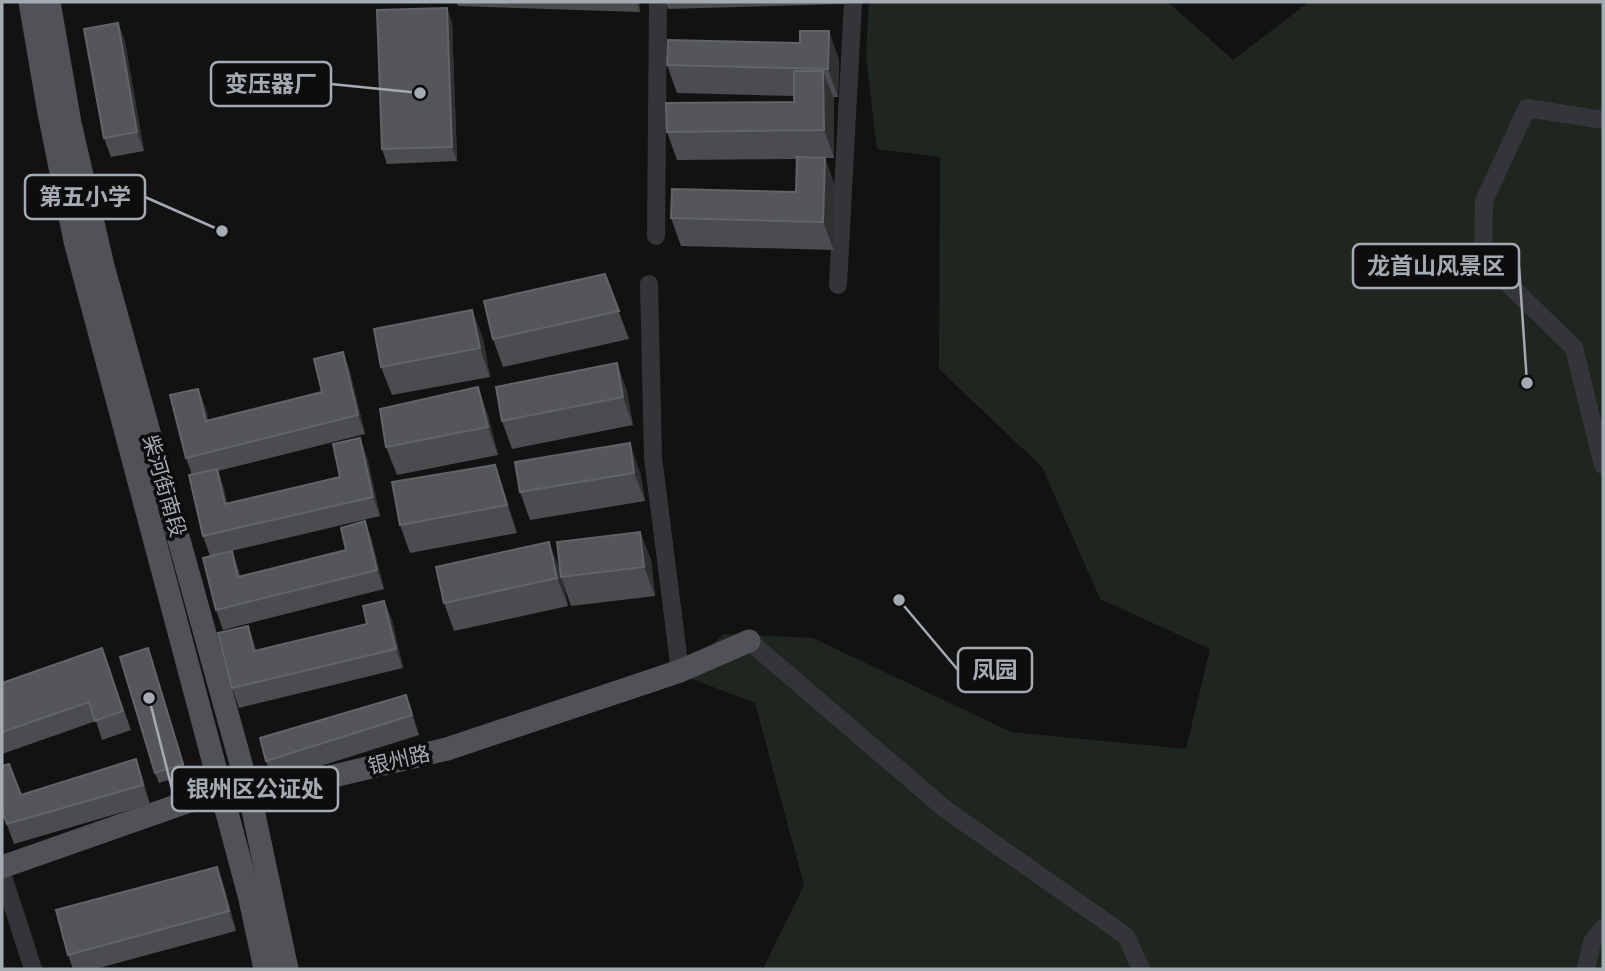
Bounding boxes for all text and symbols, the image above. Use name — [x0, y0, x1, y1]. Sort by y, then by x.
callout: 变压器厂 — [211, 62, 331, 106]
text: 变压器厂 — [225, 69, 317, 97]
callout: 第五小学 — [25, 175, 145, 219]
text: 第五小学 — [39, 182, 131, 210]
callout: 龙首山风景区 — [1353, 244, 1519, 288]
text: 龙首山风景区 — [1367, 251, 1505, 279]
street label: 柴河街南段 — [139, 432, 192, 539]
callout: 凤园 — [958, 648, 1032, 692]
text: 凤园 — [972, 655, 1018, 683]
street label: 银州路 — [365, 739, 432, 778]
callout: 银州区公证处 — [172, 767, 338, 811]
text: 银州区公证处 — [186, 774, 324, 802]

